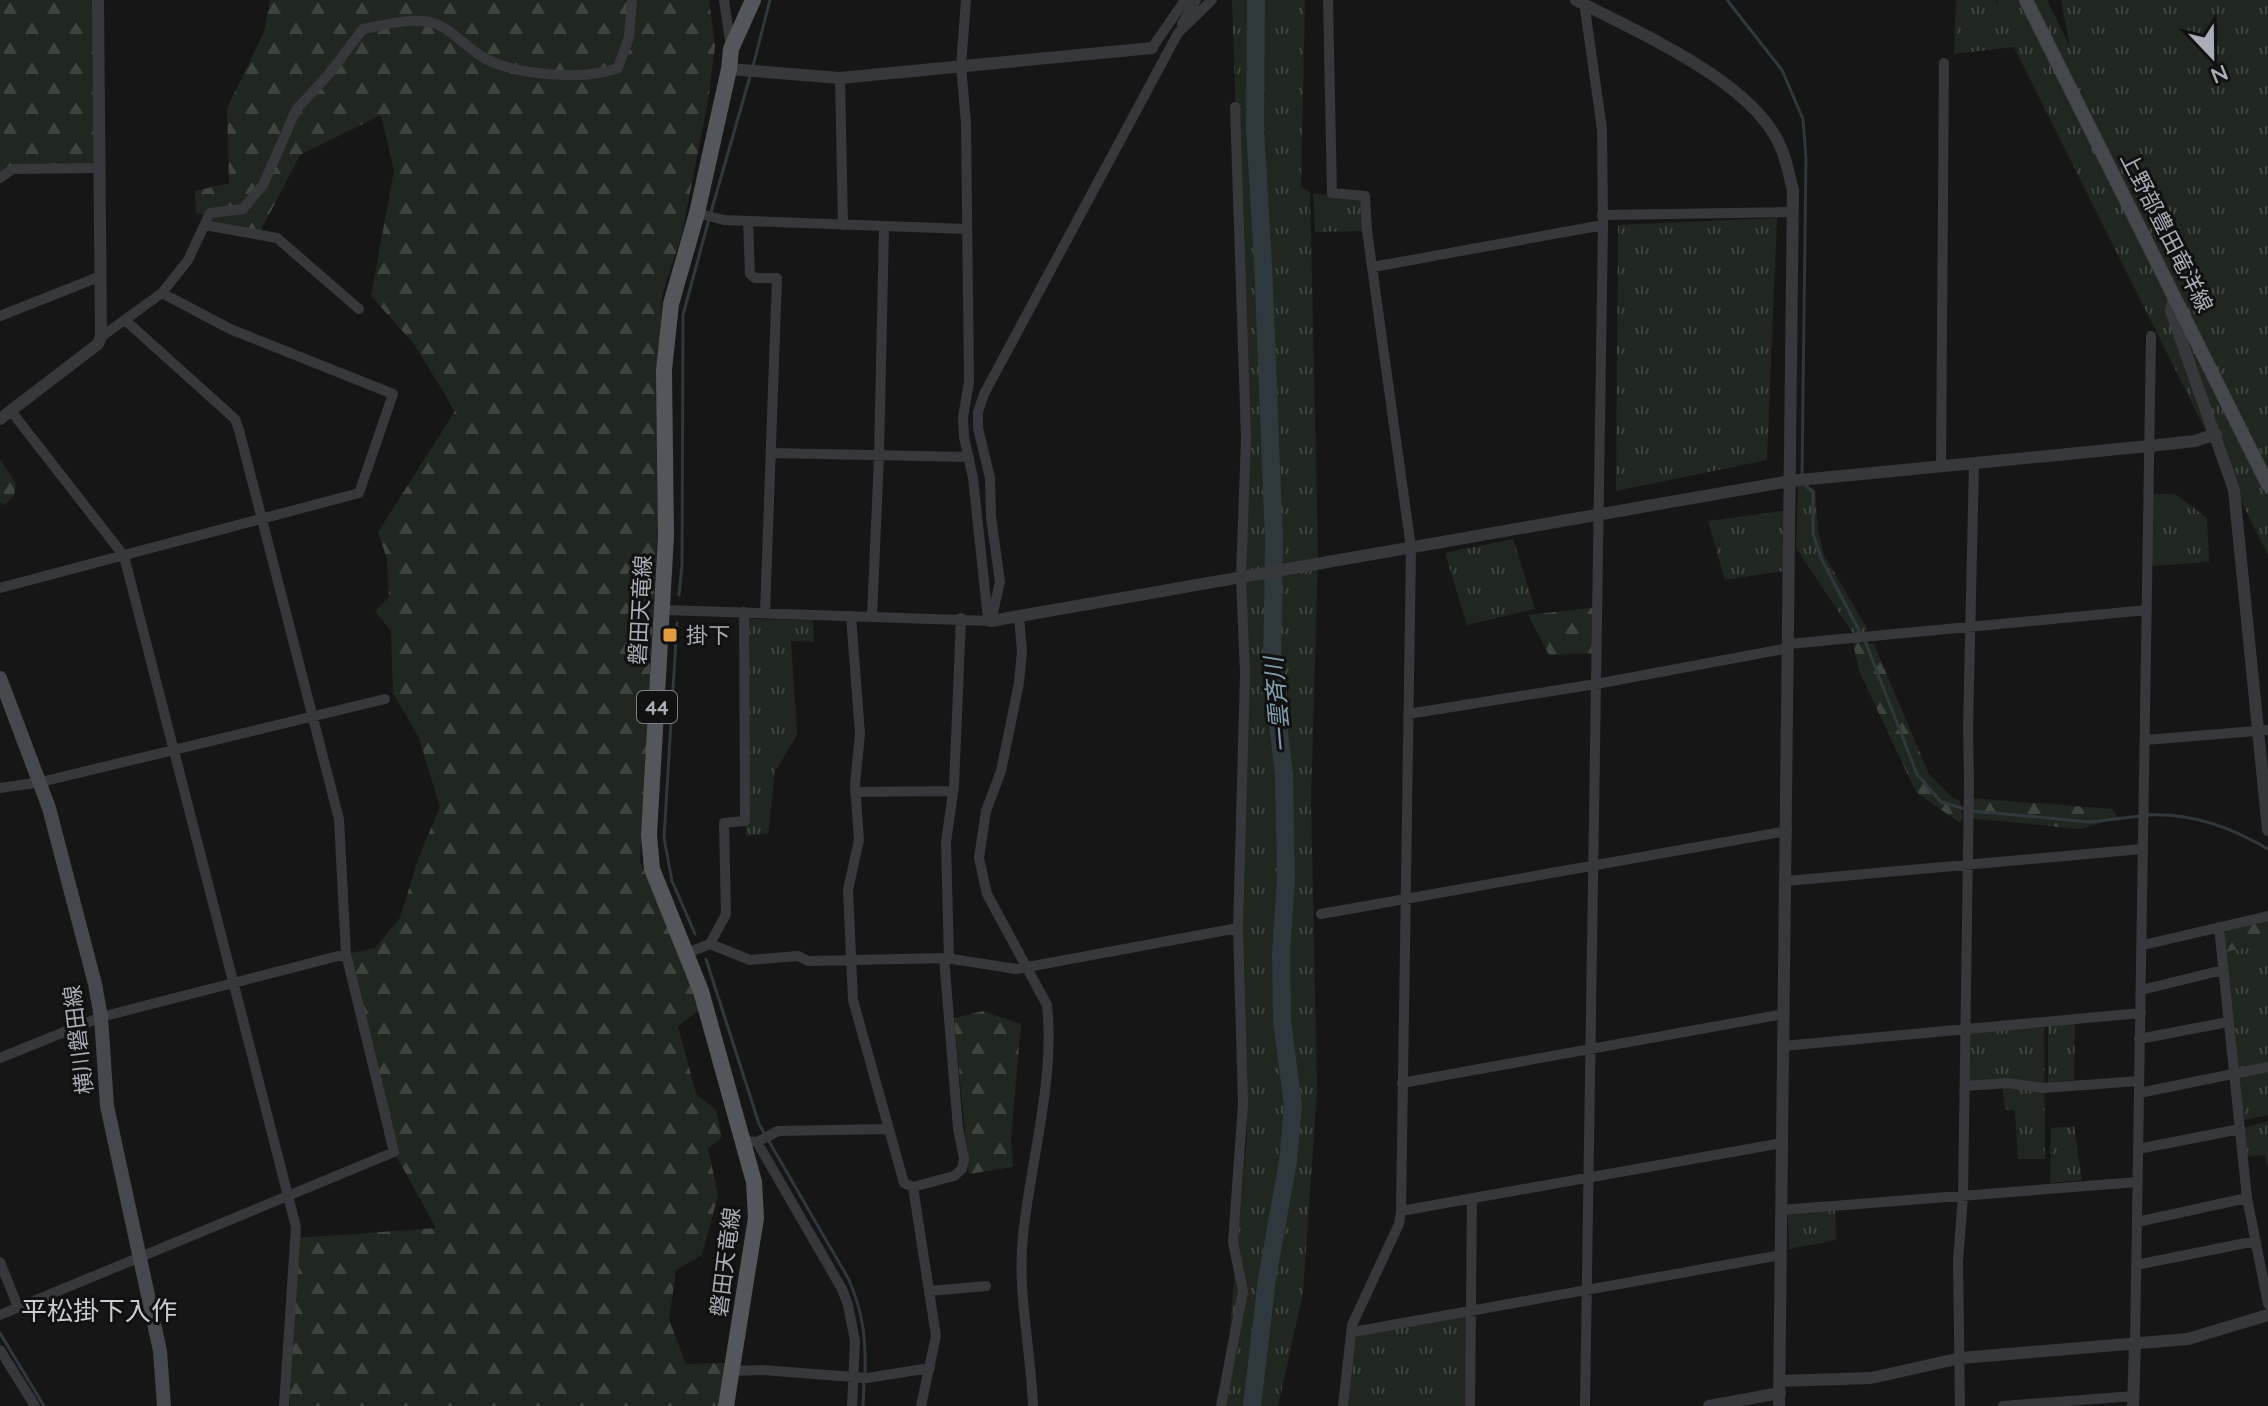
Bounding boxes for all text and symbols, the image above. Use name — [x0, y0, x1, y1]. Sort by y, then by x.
north arrow — [2172, 16, 2252, 96]
text: N — [2207, 59, 2232, 91]
street label: 上野部豊田竜洋線 — [2115, 147, 2219, 317]
street label: 磐田天竜線 — [623, 554, 657, 666]
place label: 掛下 — [686, 621, 730, 649]
marker: 掛下 — [661, 626, 679, 644]
water label: 一雲斉川 — [1258, 653, 1296, 754]
road number: 44 — [637, 691, 677, 723]
street label: 横川磐田線 — [57, 984, 99, 1096]
street label: 磐田天竜線 — [704, 1206, 746, 1318]
district label: 平松掛下入作 — [21, 1294, 177, 1327]

